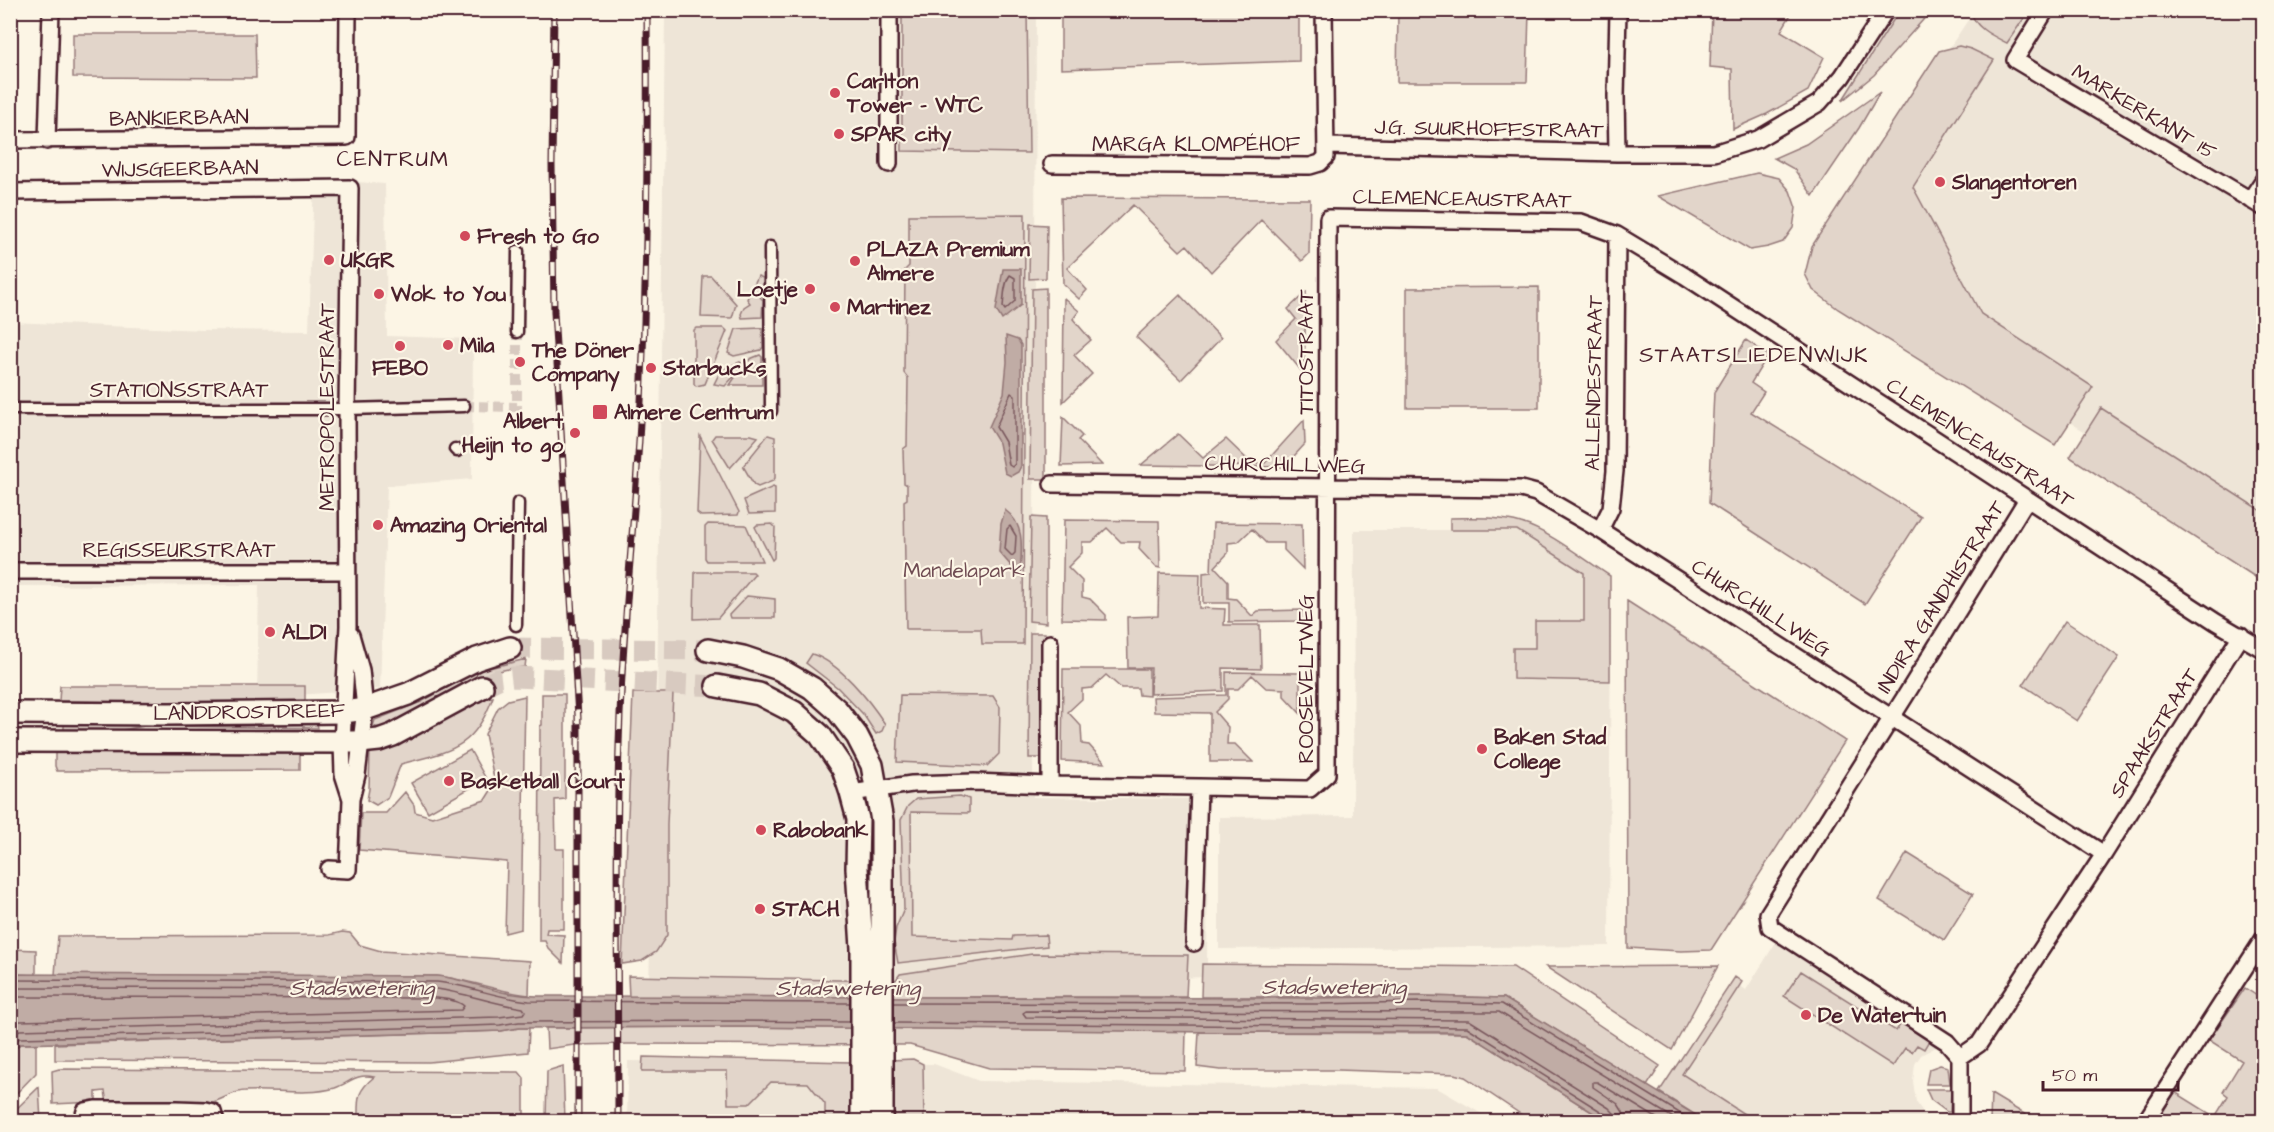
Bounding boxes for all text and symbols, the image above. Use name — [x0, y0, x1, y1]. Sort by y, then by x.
street label: MARKERKANT 15 — [2066, 57, 2222, 167]
place label: Carlton Tower - WTC — [846, 67, 983, 120]
marker: Carlton Tower - WTC — [828, 86, 842, 100]
street label: BANKIERBAAN — [109, 102, 249, 134]
street label: J.G. SUURHOFFSTRAAT — [1374, 113, 1605, 146]
place label: SPAR city — [850, 120, 952, 152]
marker: SPAR city — [832, 127, 846, 141]
street label: MARGA KLOMPÉHOF — [1092, 130, 1300, 159]
district label: CENTRUM — [337, 144, 449, 175]
street label: WIJSGEERBAAN — [101, 153, 259, 185]
place label: Slangentoren — [1951, 168, 2077, 199]
marker: Slangentoren — [1933, 175, 1947, 189]
street label: CLEMENCEAUSTRAAT — [1352, 183, 1573, 215]
place label: Fresh to Go — [477, 222, 599, 251]
marker: Fresh to Go — [458, 229, 472, 243]
place label: PLAZA Premium Almere — [867, 235, 1030, 288]
place label: UKGR — [341, 246, 395, 275]
marker: UKGR — [322, 253, 336, 267]
marker: PLAZA Premium Almere — [848, 254, 862, 268]
place label: Loetje — [737, 275, 799, 305]
place label: Wok to You — [390, 280, 507, 309]
marker: Loetje — [803, 282, 817, 296]
marker: Wok to You — [372, 287, 386, 301]
street label: TITOSTRAAT — [1292, 289, 1321, 414]
place label: Martinez — [847, 293, 931, 322]
street label: ALLENDESTRAAT — [1578, 294, 1610, 471]
marker: Martinez — [828, 300, 842, 314]
street label: METROPOLESTRAAT — [313, 302, 342, 511]
place label: Mila — [460, 331, 495, 360]
place label: The Döner Company — [531, 336, 635, 392]
marker: Mila — [441, 338, 455, 352]
marker: FEBO — [393, 339, 407, 353]
district label: STAATSLIEDENWIJK — [1639, 340, 1869, 371]
place label: FEBO — [372, 354, 428, 383]
place label: Starbucks — [662, 354, 767, 383]
marker: The Döner Company — [513, 355, 527, 369]
marker: Starbucks — [644, 361, 658, 375]
street label: CLEMENCEAUSTRAAT — [1880, 371, 2080, 515]
street label: STATIONSSTRAAT — [90, 376, 269, 405]
place label: Almere Centrum — [614, 398, 774, 427]
marker: Almere Centrum — [591, 403, 609, 421]
place label: Albert Heijn to go — [462, 407, 563, 462]
marker: Albert Heijn to go — [568, 426, 582, 440]
street label: CHURCHILLWEG — [1204, 449, 1366, 481]
street label: INDIRA GANDHISTRAAT — [1870, 494, 2013, 699]
place label: Amazing Oriental — [390, 511, 548, 542]
marker: Amazing Oriental — [371, 518, 385, 532]
street label: REGISSEURSTRAAT — [83, 536, 276, 565]
street label: CHURCHILLWEG — [1686, 552, 1837, 664]
park label: Mandelapark — [903, 556, 1025, 586]
street label: ROOSEVELTWEG — [1292, 594, 1321, 763]
place label: ALDI — [282, 618, 327, 647]
marker: ALDI — [263, 625, 277, 639]
street label: SPAAKSTRAAT — [2102, 662, 2206, 803]
street label: LANDDROSTDREEF — [153, 696, 346, 728]
place label: Baken Stad College — [1494, 723, 1606, 778]
marker: Baken Stad College — [1475, 742, 1489, 756]
place label: Basketball Court — [461, 767, 625, 796]
marker: Basketball Court — [442, 774, 456, 788]
place label: Rabobank — [773, 816, 868, 845]
marker: Rabobank — [754, 823, 768, 837]
place label: STACH — [771, 895, 840, 924]
marker: STACH — [753, 902, 767, 916]
water label: Stadswetering — [1262, 972, 1408, 1004]
water label: Stadswetering — [290, 973, 436, 1005]
water label: Stadswetering — [776, 973, 922, 1005]
place label: De Watertuin — [1818, 1001, 1947, 1030]
marker: De Watertuin — [1799, 1008, 1813, 1022]
scale bar — [2043, 1054, 2178, 1092]
text: 50 m — [2052, 1063, 2097, 1088]

